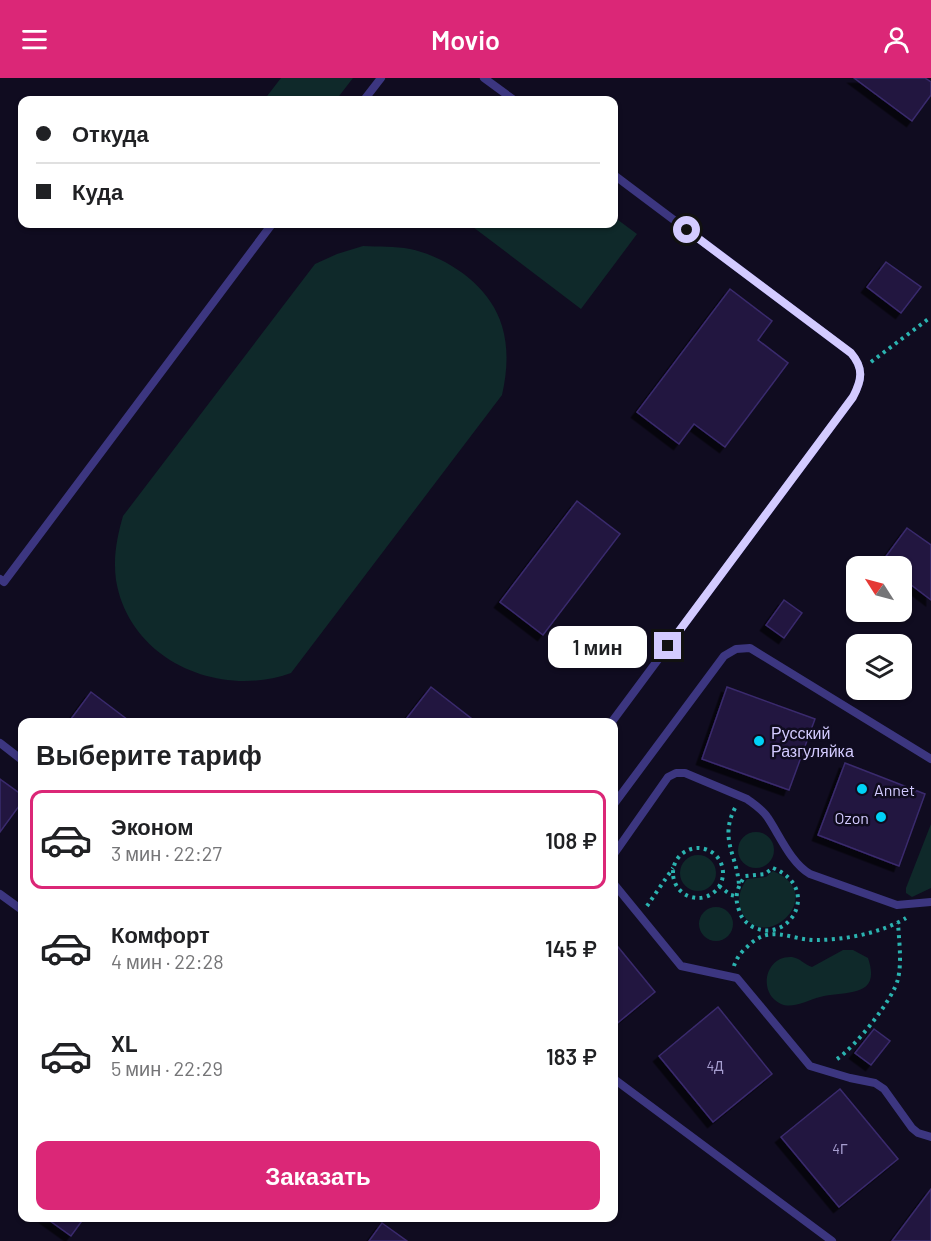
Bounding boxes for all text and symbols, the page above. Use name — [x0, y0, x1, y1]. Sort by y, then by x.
icon: menu — [18, 23, 51, 56]
text: Movio — [431, 23, 500, 55]
icon: person — [880, 23, 913, 56]
text: Откуда — [72, 120, 149, 146]
text: Куда — [72, 178, 123, 204]
route start — [673, 216, 700, 243]
north arrow — [846, 556, 912, 622]
map controls — [846, 556, 912, 700]
callout: 1 мин — [548, 625, 647, 667]
route end — [654, 632, 681, 659]
button: layers — [846, 634, 912, 700]
text: 1 мин — [572, 635, 623, 659]
place label: Русский Разгуляйка — [771, 723, 854, 760]
marker: Русский Разгуляйка — [752, 734, 766, 748]
text: Выберите тариф — [36, 738, 262, 770]
place label: Annet — [874, 780, 915, 799]
marker: Annet — [855, 782, 869, 796]
place label: Ozon — [835, 808, 869, 827]
marker: Ozon — [874, 810, 888, 824]
icon: car — [39, 813, 93, 867]
text: Эконом — [111, 813, 194, 839]
text: 108 ₽ — [545, 827, 597, 853]
text: 3 мин · 22:27 — [111, 841, 222, 865]
icon: car — [39, 921, 93, 975]
text: Комфорт — [111, 921, 210, 947]
text: 145 ₽ — [545, 935, 597, 961]
text: 4 мин · 22:28 — [111, 949, 224, 973]
icon: car — [39, 1029, 93, 1083]
text: XL — [111, 1030, 137, 1056]
text: 183 ₽ — [546, 1043, 597, 1069]
text: 5 мин · 22:29 — [111, 1056, 223, 1080]
house number: 4Д — [706, 1057, 724, 1074]
house number: 4Г — [832, 1140, 848, 1157]
button: Заказать — [36, 1141, 600, 1210]

